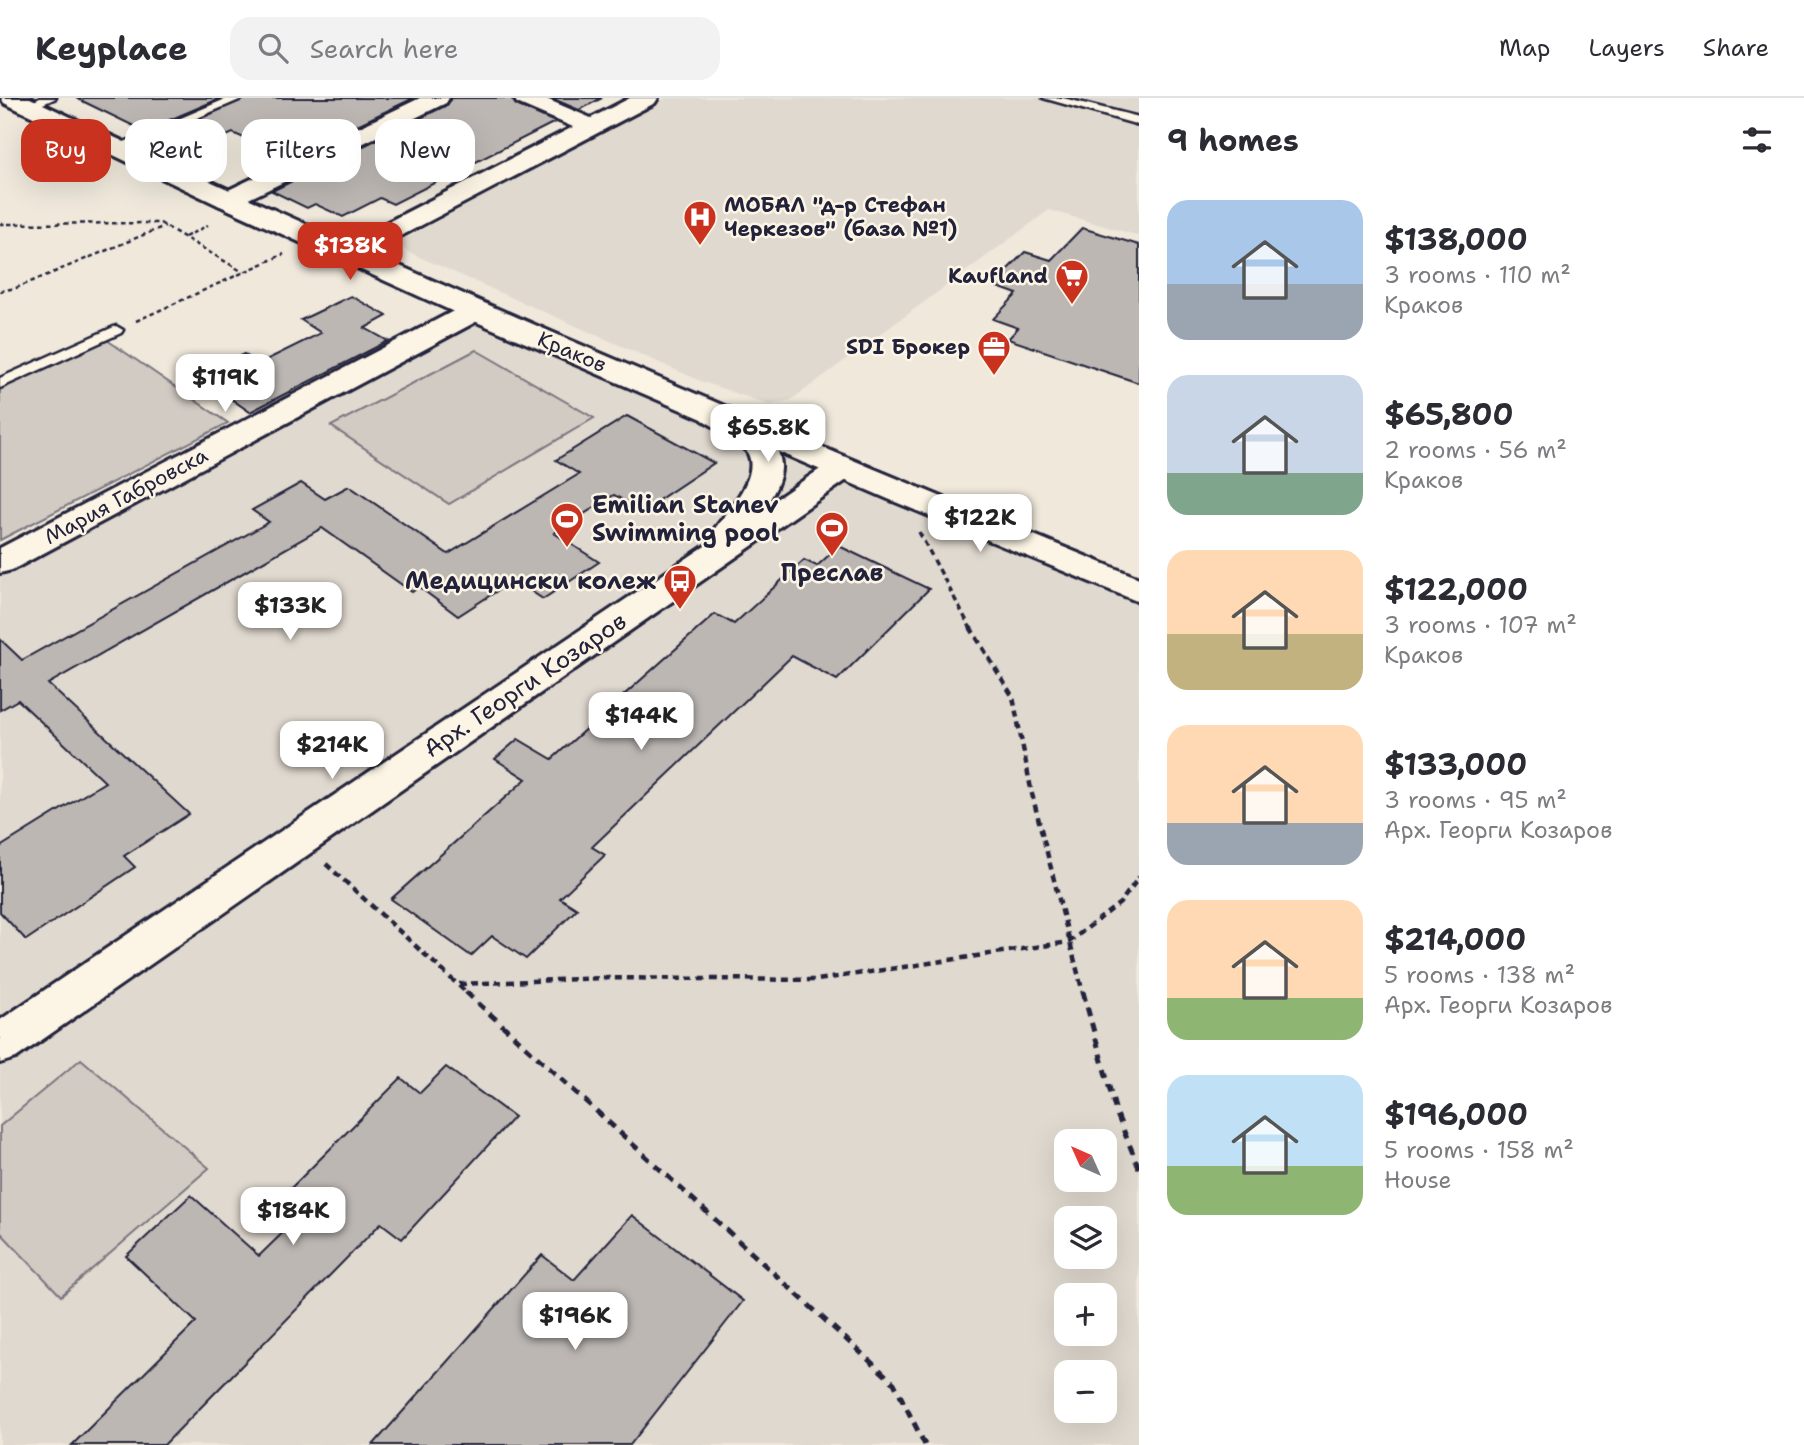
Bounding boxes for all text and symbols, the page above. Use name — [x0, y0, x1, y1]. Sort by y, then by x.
search box — [230, 17, 720, 80]
text: Keyplace — [35, 26, 188, 71]
icon: search — [254, 29, 292, 67]
text: Search here — [310, 31, 458, 66]
text: Map — [1499, 32, 1550, 64]
text: Layers — [1588, 32, 1665, 64]
text: Share — [1703, 32, 1769, 64]
chip: Buy — [21, 119, 111, 182]
chip: Rent — [125, 119, 227, 182]
chip: Filters — [241, 119, 361, 182]
chip: New — [375, 119, 475, 182]
text: 9 homes — [1167, 120, 1299, 161]
icon: filters — [1738, 121, 1776, 159]
place label: МОБАЛ "д-р Стефан Черкезов" (база №1) — [724, 191, 958, 243]
hospital icon: МОБАЛ "д-р Стефан Черкезов" (база №1) — [681, 198, 719, 247]
text: $138,000 — [1384, 219, 1528, 260]
pin: $138K — [301, 222, 399, 282]
icon: home — [1223, 228, 1307, 312]
text: $138K — [314, 230, 386, 260]
supermarket icon: Kaufland — [1053, 257, 1091, 306]
text: 3 rooms · 110 m² — [1384, 260, 1571, 290]
place label: Kaufland — [948, 262, 1048, 290]
text: Краков — [1384, 290, 1463, 320]
street label: Краков — [533, 325, 611, 379]
office icon: SDI Брокер — [975, 328, 1013, 377]
place label: SDI Брокер — [846, 333, 970, 361]
pin: $119K — [176, 354, 274, 414]
text: $119K — [192, 362, 258, 392]
text: $65,800 — [1384, 394, 1513, 435]
icon: home — [1223, 403, 1307, 487]
pin: $65.8K — [711, 404, 825, 464]
text: $65.8K — [726, 412, 810, 442]
text: 2 rooms · 56 m² — [1384, 435, 1567, 465]
street label: Мария Габровска — [39, 441, 213, 551]
text: Краков — [1384, 465, 1463, 495]
place label: Emilian Stanev Swimming pool — [592, 489, 779, 549]
pin: $122K — [931, 494, 1029, 554]
sports icon: Emilian Stanev Swimming pool — [548, 500, 586, 549]
text: $122K — [944, 502, 1016, 532]
sports icon: Преслав — [813, 509, 851, 558]
place label: Преслав — [781, 557, 883, 589]
bus stop icon: Медицински колеж — [661, 562, 699, 611]
place label: Медицински колеж — [405, 565, 657, 597]
text: $122,000 — [1384, 569, 1528, 610]
icon: home — [1223, 578, 1307, 662]
pin: $133K — [241, 582, 339, 642]
text: $133K — [254, 590, 326, 620]
street label: Арх. Георги Козаров — [417, 605, 633, 765]
text: 3 rooms · 107 m² — [1384, 610, 1577, 640]
text: Краков — [1384, 640, 1463, 670]
pin: $144K — [592, 692, 690, 752]
text: $144K — [605, 700, 677, 730]
pin: $214K — [283, 722, 381, 781]
text: $214K — [296, 729, 368, 759]
text: $133,000 — [1384, 744, 1527, 785]
icon: home — [1223, 753, 1307, 837]
text: 3 rooms · 95 m² — [1384, 785, 1567, 815]
text: Арх. Георги Козаров — [1384, 815, 1612, 845]
text: $214,000 — [1384, 919, 1526, 960]
icon: home — [1223, 928, 1307, 1012]
text: 5 rooms · 138 m² — [1384, 960, 1575, 990]
text: Арх. Георги Козаров — [1384, 990, 1612, 1020]
text: $196,000 — [1384, 1094, 1528, 1135]
icon: home — [1223, 1103, 1307, 1187]
north arrow — [1054, 1129, 1116, 1192]
map controls — [1054, 1129, 1117, 1423]
text: 5 rooms · 158 m² — [1384, 1135, 1574, 1165]
text: House — [1384, 1165, 1452, 1195]
pin: $184K — [244, 1188, 342, 1247]
text: $184K — [256, 1195, 330, 1225]
button: layers — [1054, 1206, 1117, 1269]
button: + — [1054, 1283, 1117, 1346]
pin: $196K — [526, 1292, 624, 1352]
text: $196K — [539, 1300, 611, 1330]
button: − — [1054, 1360, 1117, 1423]

